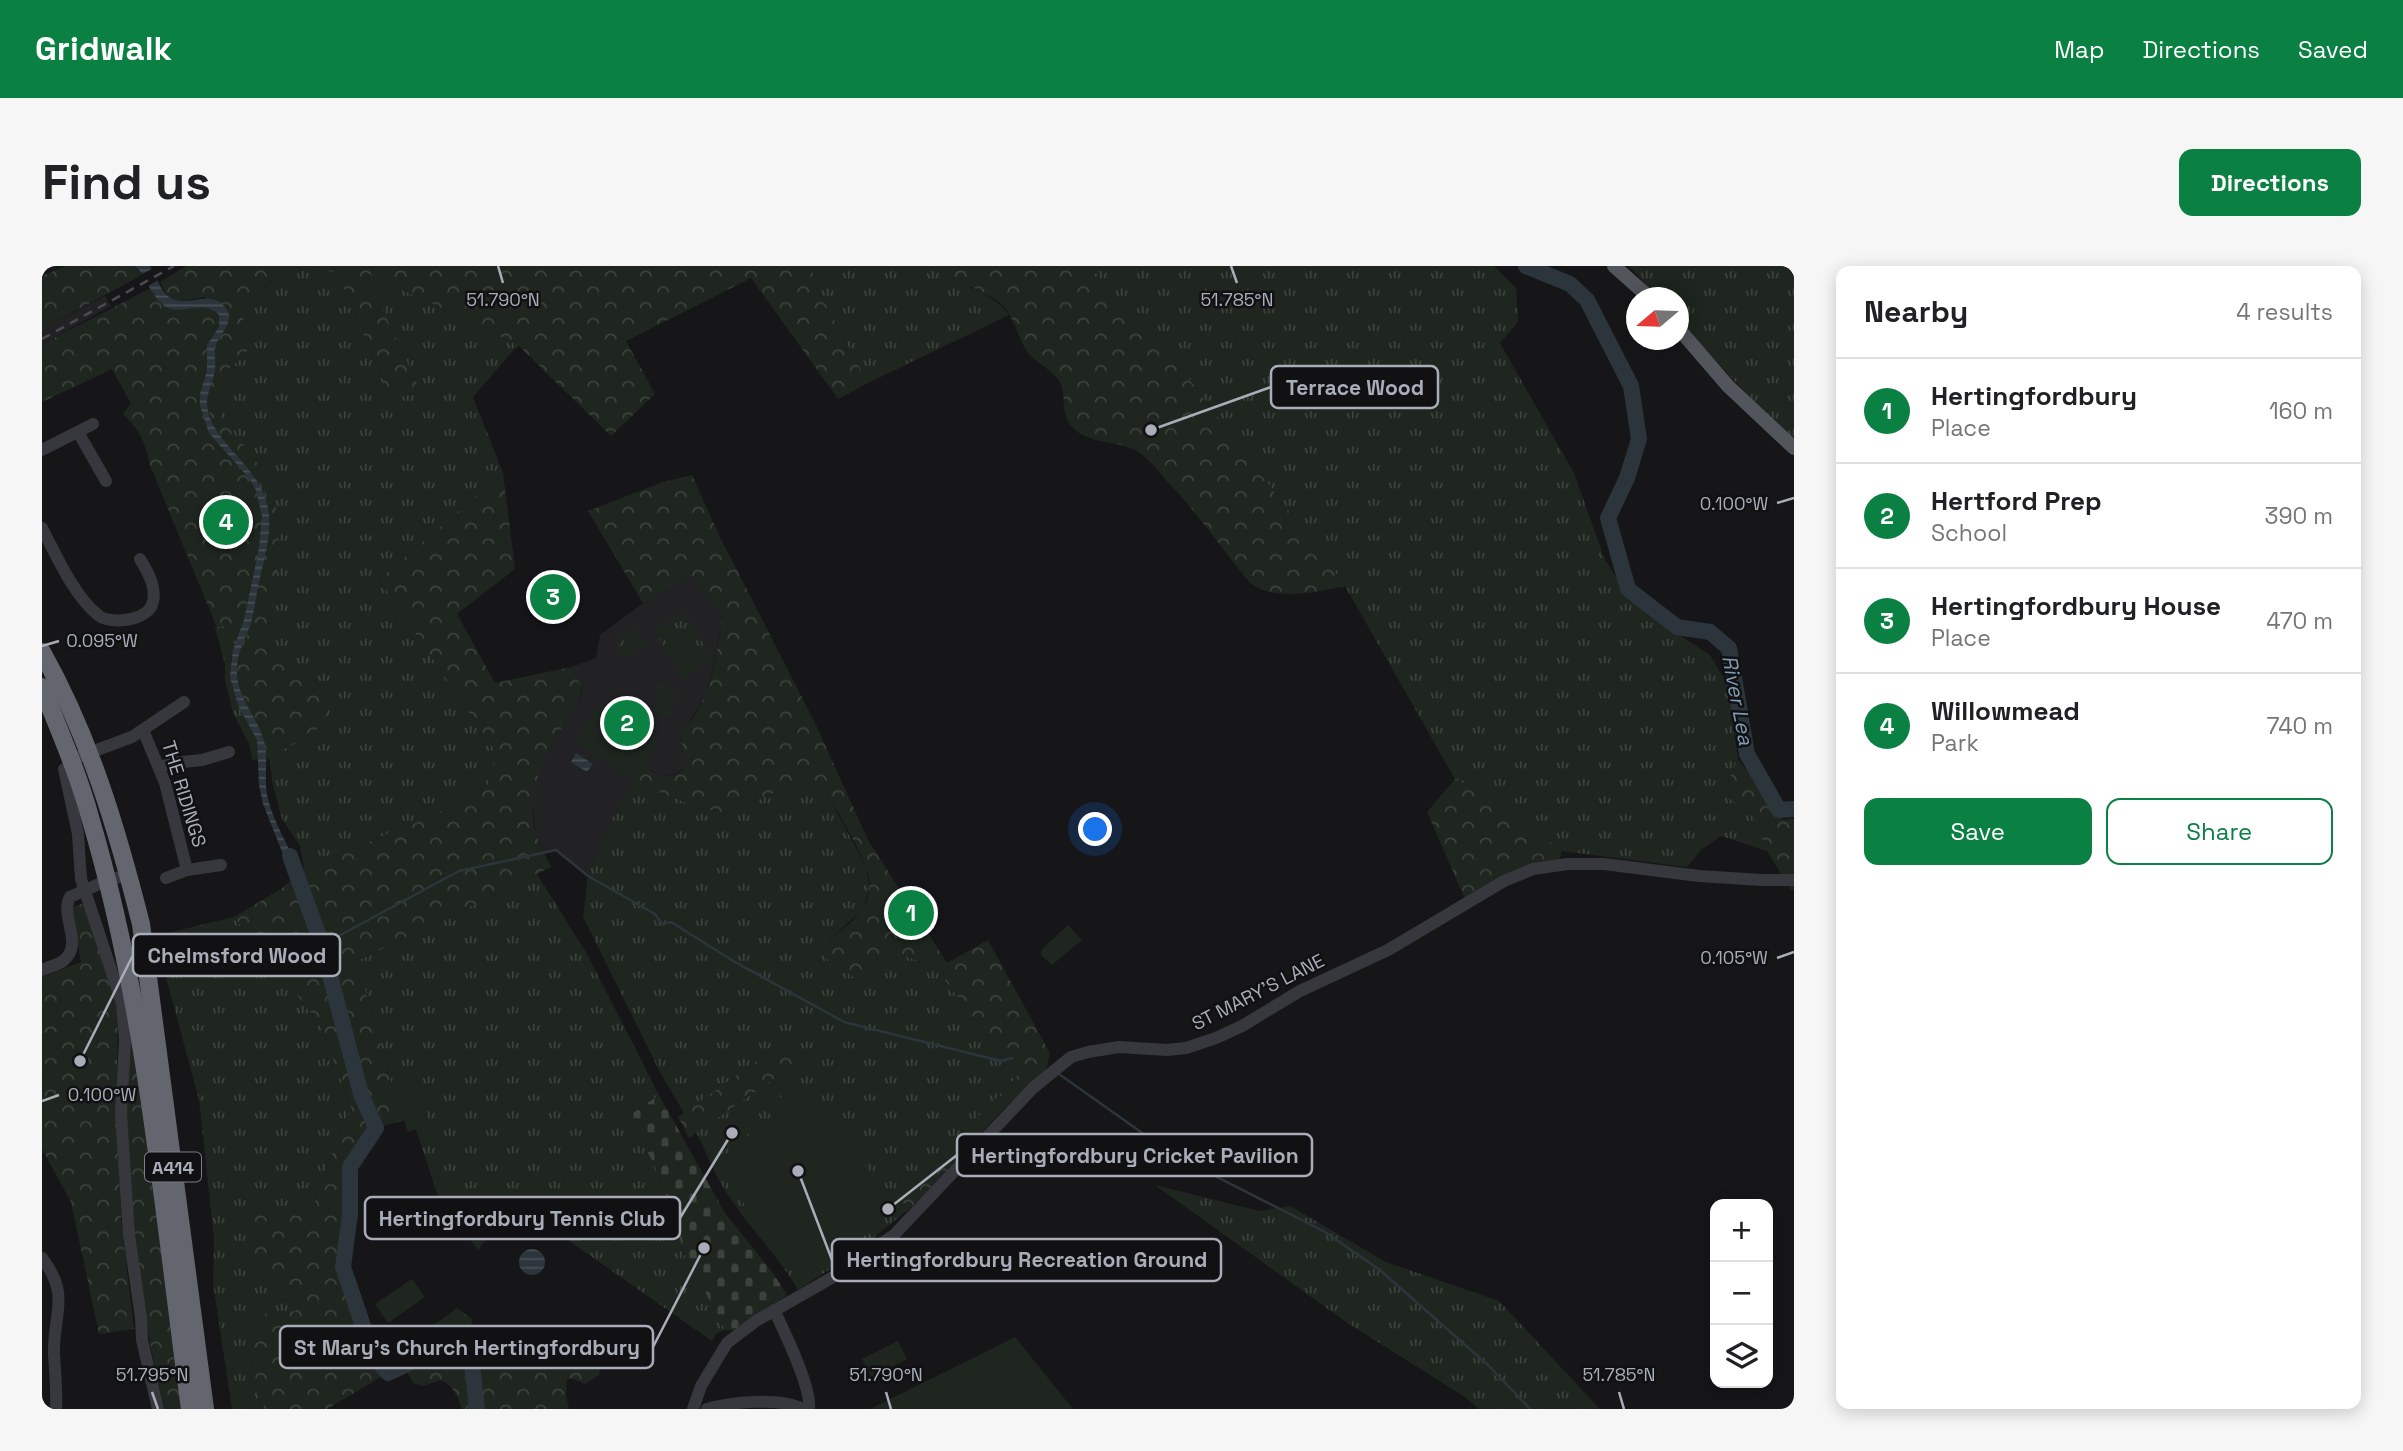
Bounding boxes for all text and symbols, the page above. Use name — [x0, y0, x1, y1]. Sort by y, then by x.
text: Gridwalk — [35, 28, 172, 70]
text: Map — [2054, 34, 2104, 65]
text: Directions — [2142, 34, 2260, 65]
text: Saved — [2298, 34, 2368, 65]
button: Directions — [2179, 149, 2361, 216]
text: Find us — [42, 151, 211, 213]
north arrow — [1626, 287, 1689, 350]
text: 51.790°N — [466, 288, 540, 311]
text: 51.785°N — [1201, 288, 1273, 311]
text: Nearby — [1864, 292, 1968, 331]
text: 4 results — [2236, 297, 2333, 327]
callout: Terrace Wood — [1271, 366, 1438, 408]
text: Terrace Wood — [1286, 374, 1424, 401]
text: Hertingfordbury — [1931, 379, 2137, 413]
text: 1 — [1882, 396, 1892, 426]
text: 160 m — [2269, 396, 2333, 426]
text: Place — [1931, 413, 1991, 443]
text: Hertford Prep — [1931, 484, 2102, 518]
text: 0.100°W — [1700, 492, 1768, 515]
pin: 4 — [203, 496, 249, 548]
text: 2 — [1880, 501, 1894, 531]
text: 390 m — [2265, 501, 2333, 531]
text: School — [1931, 518, 2007, 548]
pin: 3 — [530, 571, 576, 623]
text: Hertingfordbury House — [1931, 589, 2221, 623]
text: 3 — [1880, 606, 1894, 636]
text: 470 m — [2266, 606, 2333, 636]
text: Place — [1931, 623, 1991, 653]
text: 0.095°W — [66, 629, 138, 652]
water label: River Lea — [1716, 653, 1760, 748]
text: Willowmead — [1931, 694, 2080, 728]
pin: 2 — [604, 697, 650, 749]
text: 4 — [1880, 711, 1894, 741]
text: 740 m — [2267, 711, 2333, 741]
text: Park — [1931, 728, 1979, 758]
street label: THE RIDINGS — [156, 738, 212, 850]
button: Save — [1864, 798, 2092, 865]
button: Share — [2106, 798, 2333, 865]
your location — [1078, 812, 1112, 846]
pin: 1 — [888, 887, 934, 939]
callout: Chelmsford Wood — [133, 934, 340, 976]
text: Chelmsford Wood — [148, 942, 326, 969]
text: 0.105°W — [1700, 946, 1768, 969]
street label: ST MARY'S LANE — [1188, 948, 1328, 1036]
text: 0.100°W — [68, 1083, 136, 1106]
callout: Hertingfordbury Cricket Pavilion — [957, 1134, 1312, 1176]
text: Hertingfordbury Cricket Pavilion — [971, 1142, 1299, 1169]
road number: A414 — [145, 1153, 201, 1182]
callout: Hertingfordbury Tennis Club — [365, 1197, 680, 1239]
map controls — [1710, 1199, 1773, 1388]
button: + — [1710, 1199, 1773, 1262]
text: Hertingfordbury Tennis Club — [379, 1205, 665, 1232]
callout: Hertingfordbury Recreation Ground — [832, 1239, 1221, 1281]
text: Hertingfordbury Recreation Ground — [846, 1246, 1208, 1273]
button: − — [1710, 1262, 1773, 1325]
button: layers — [1710, 1325, 1773, 1388]
callout: St Mary's Church Hertingfordbury — [280, 1326, 653, 1368]
text: St Mary's Church Hertingfordbury — [294, 1334, 640, 1361]
text: 51.795°N — [116, 1363, 188, 1386]
text: 51.790°N — [849, 1363, 923, 1386]
text: 51.785°N — [1583, 1363, 1655, 1386]

